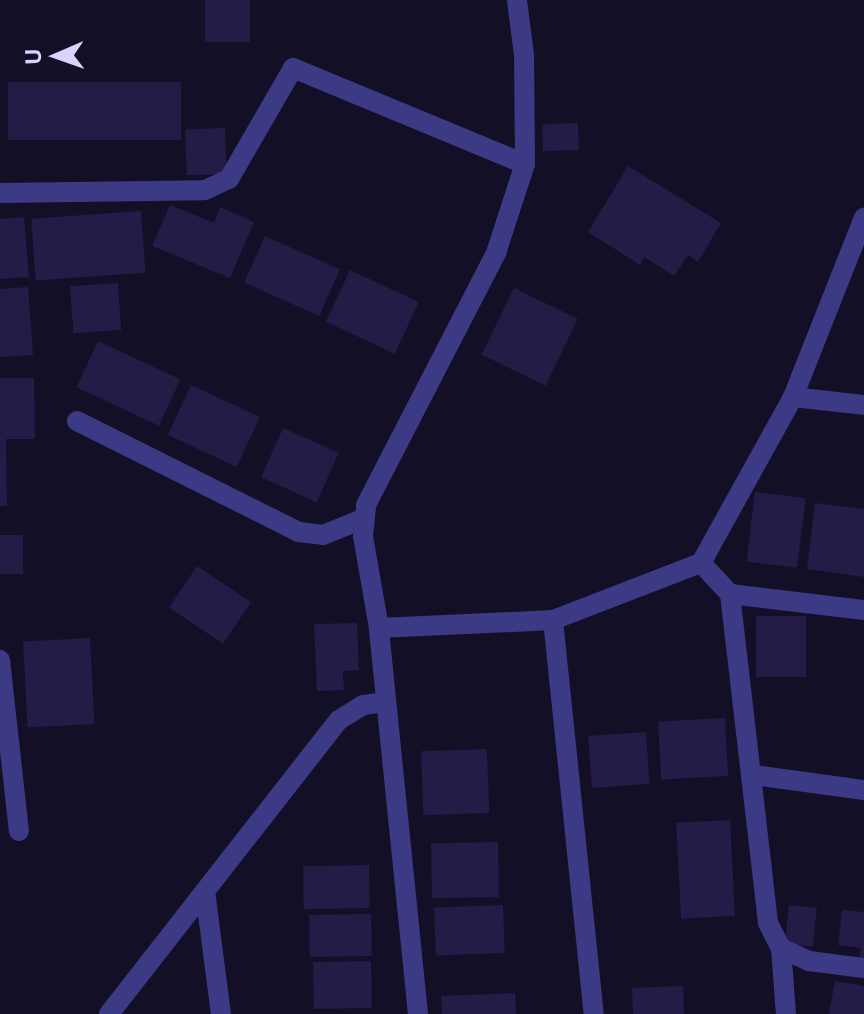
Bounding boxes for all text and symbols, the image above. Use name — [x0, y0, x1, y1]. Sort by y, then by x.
north arrow — [16, 16, 96, 96]
text: U — [17, 48, 47, 66]

